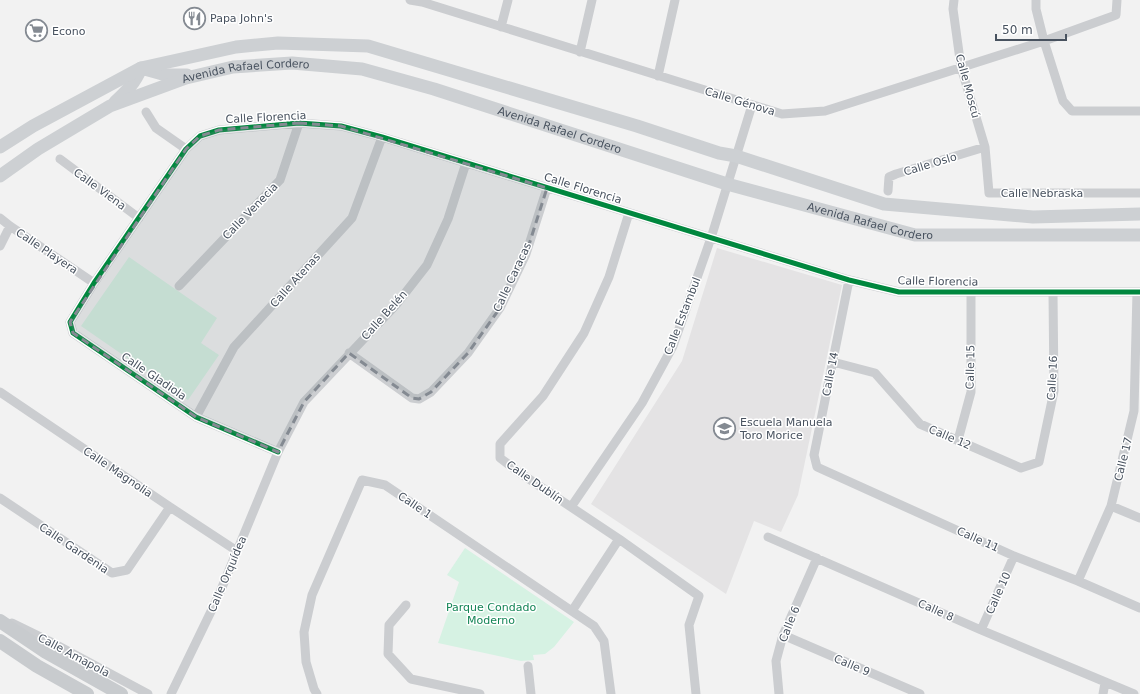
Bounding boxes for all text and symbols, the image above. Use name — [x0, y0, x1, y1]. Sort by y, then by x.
restaurant icon: Papa John's — [181, 5, 207, 31]
place label: Papa John's — [210, 12, 273, 25]
scale bar — [996, 16, 1066, 42]
supermarket icon: Econo — [23, 18, 49, 44]
text: 50 m — [1002, 23, 1033, 37]
place label: Econo — [52, 25, 86, 38]
street label: Calle Moscú — [953, 53, 982, 120]
street label: Avenida Rafael Cordero — [180, 57, 310, 86]
street label: Calle Génova — [703, 85, 777, 118]
street label: Avenida Rafael Cordero — [496, 104, 623, 156]
street label: Calle Florencia — [225, 109, 307, 126]
street label: Calle Oslo — [902, 150, 959, 179]
street label: Calle Viena — [71, 166, 128, 213]
street label: Calle Florencia — [542, 170, 623, 207]
street label: Calle Venecia — [220, 180, 281, 242]
street label: Calle Nebraska — [1001, 187, 1083, 200]
street label: Avenida Rafael Cordero — [806, 200, 933, 242]
street label: Calle Playera — [13, 226, 80, 277]
street label: Calle Caracas — [491, 240, 534, 314]
street label: Calle Atenas — [268, 250, 323, 310]
street label: Calle Florencia — [897, 274, 978, 289]
street label: Calle Estambul — [662, 275, 703, 357]
street label: Calle Belén — [359, 288, 410, 343]
street label: Calle 15 — [964, 345, 977, 390]
street label: Calle Gladiola — [119, 350, 189, 403]
street label: Calle 14 — [820, 351, 841, 397]
street label: Calle 16 — [1045, 355, 1060, 401]
school or university icon: Escuela Manuela Toro Morice — [712, 415, 738, 441]
place label: Escuela Manuela Toro Morice — [739, 416, 833, 442]
street label: Calle 12 — [927, 423, 973, 452]
street label: Calle 17 — [1112, 436, 1135, 482]
street label: Calle Magnolia — [81, 444, 155, 500]
street label: Calle Dublín — [504, 458, 566, 507]
street label: Calle 1 — [395, 489, 434, 521]
street label: Calle Gardenia — [37, 520, 111, 576]
street label: Calle 11 — [955, 524, 1001, 555]
street label: Calle Orquídea — [206, 534, 249, 614]
street label: Calle 10 — [983, 570, 1014, 616]
street label: Calle 8 — [916, 597, 956, 624]
park label: Parque Condado Moderno — [446, 601, 536, 627]
street label: Calle 6 — [776, 604, 803, 644]
street label: Calle Amapola — [36, 631, 112, 680]
street label: Calle 9 — [832, 652, 872, 679]

